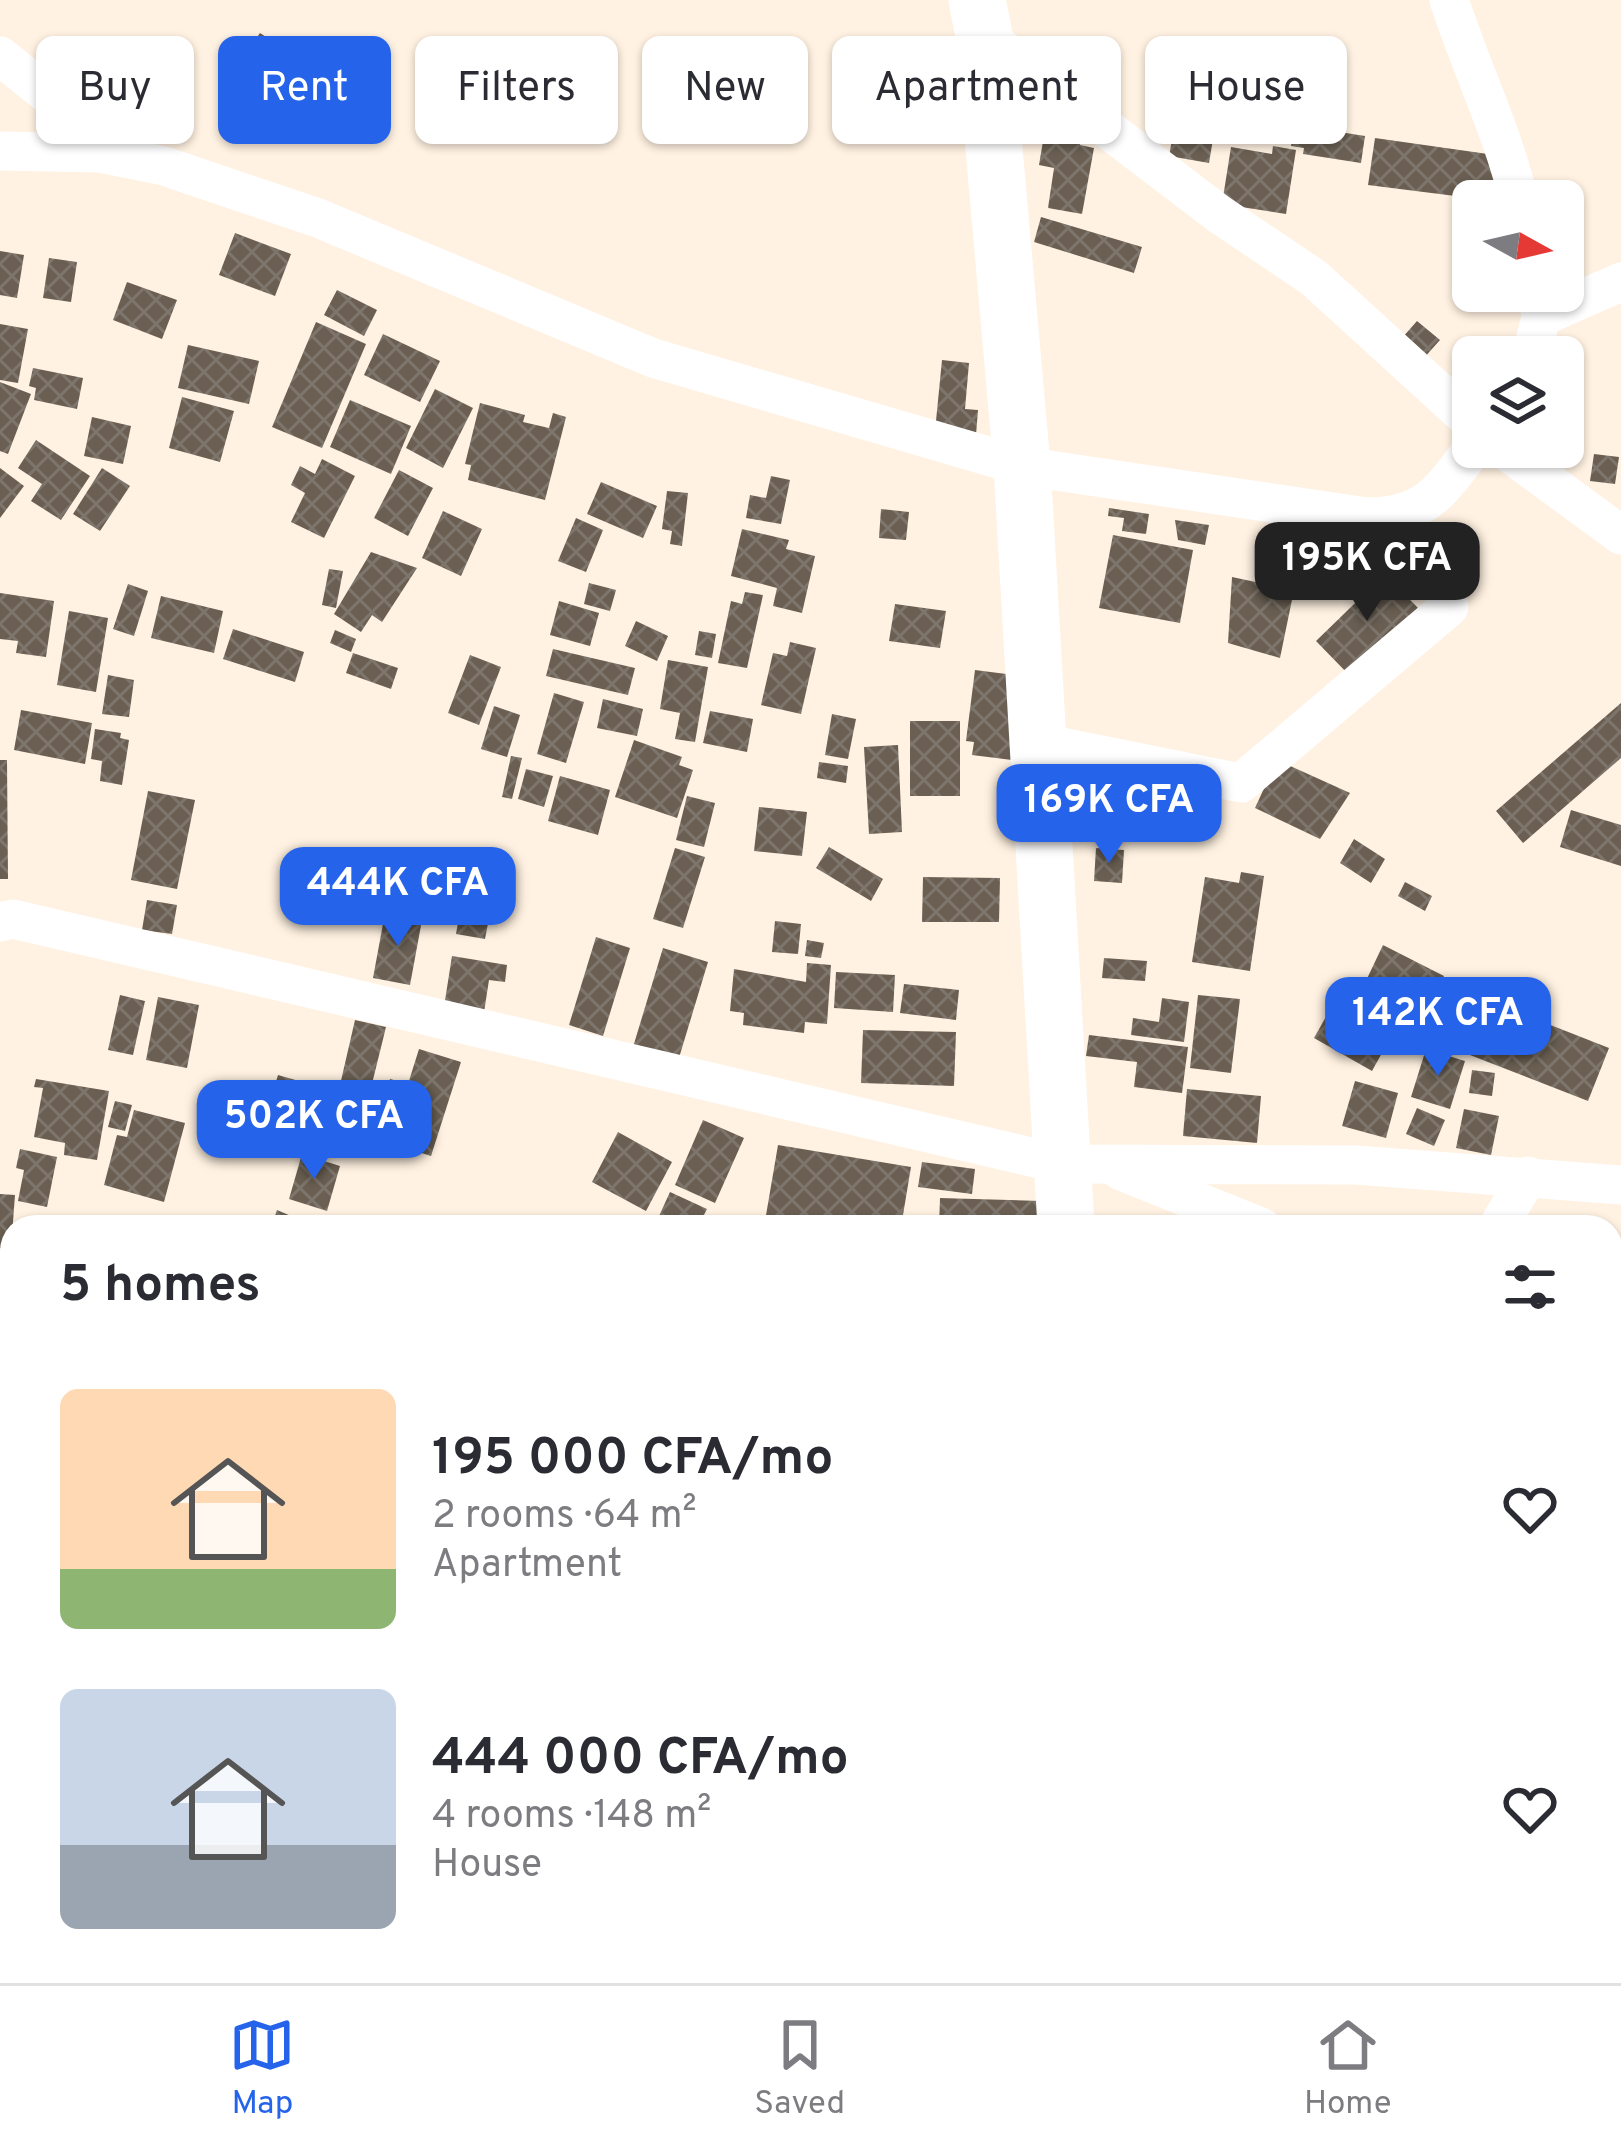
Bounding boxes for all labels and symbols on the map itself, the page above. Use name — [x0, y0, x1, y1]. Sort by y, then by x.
north arrow — [1452, 180, 1584, 312]
pin: 195K CFA — [1243, 522, 1491, 624]
pin: 169K CFA — [985, 764, 1233, 866]
pin: 444K CFA — [274, 847, 522, 949]
pin: 142K CFA — [1314, 977, 1562, 1079]
pin: 502K CFA — [190, 1080, 438, 1182]

